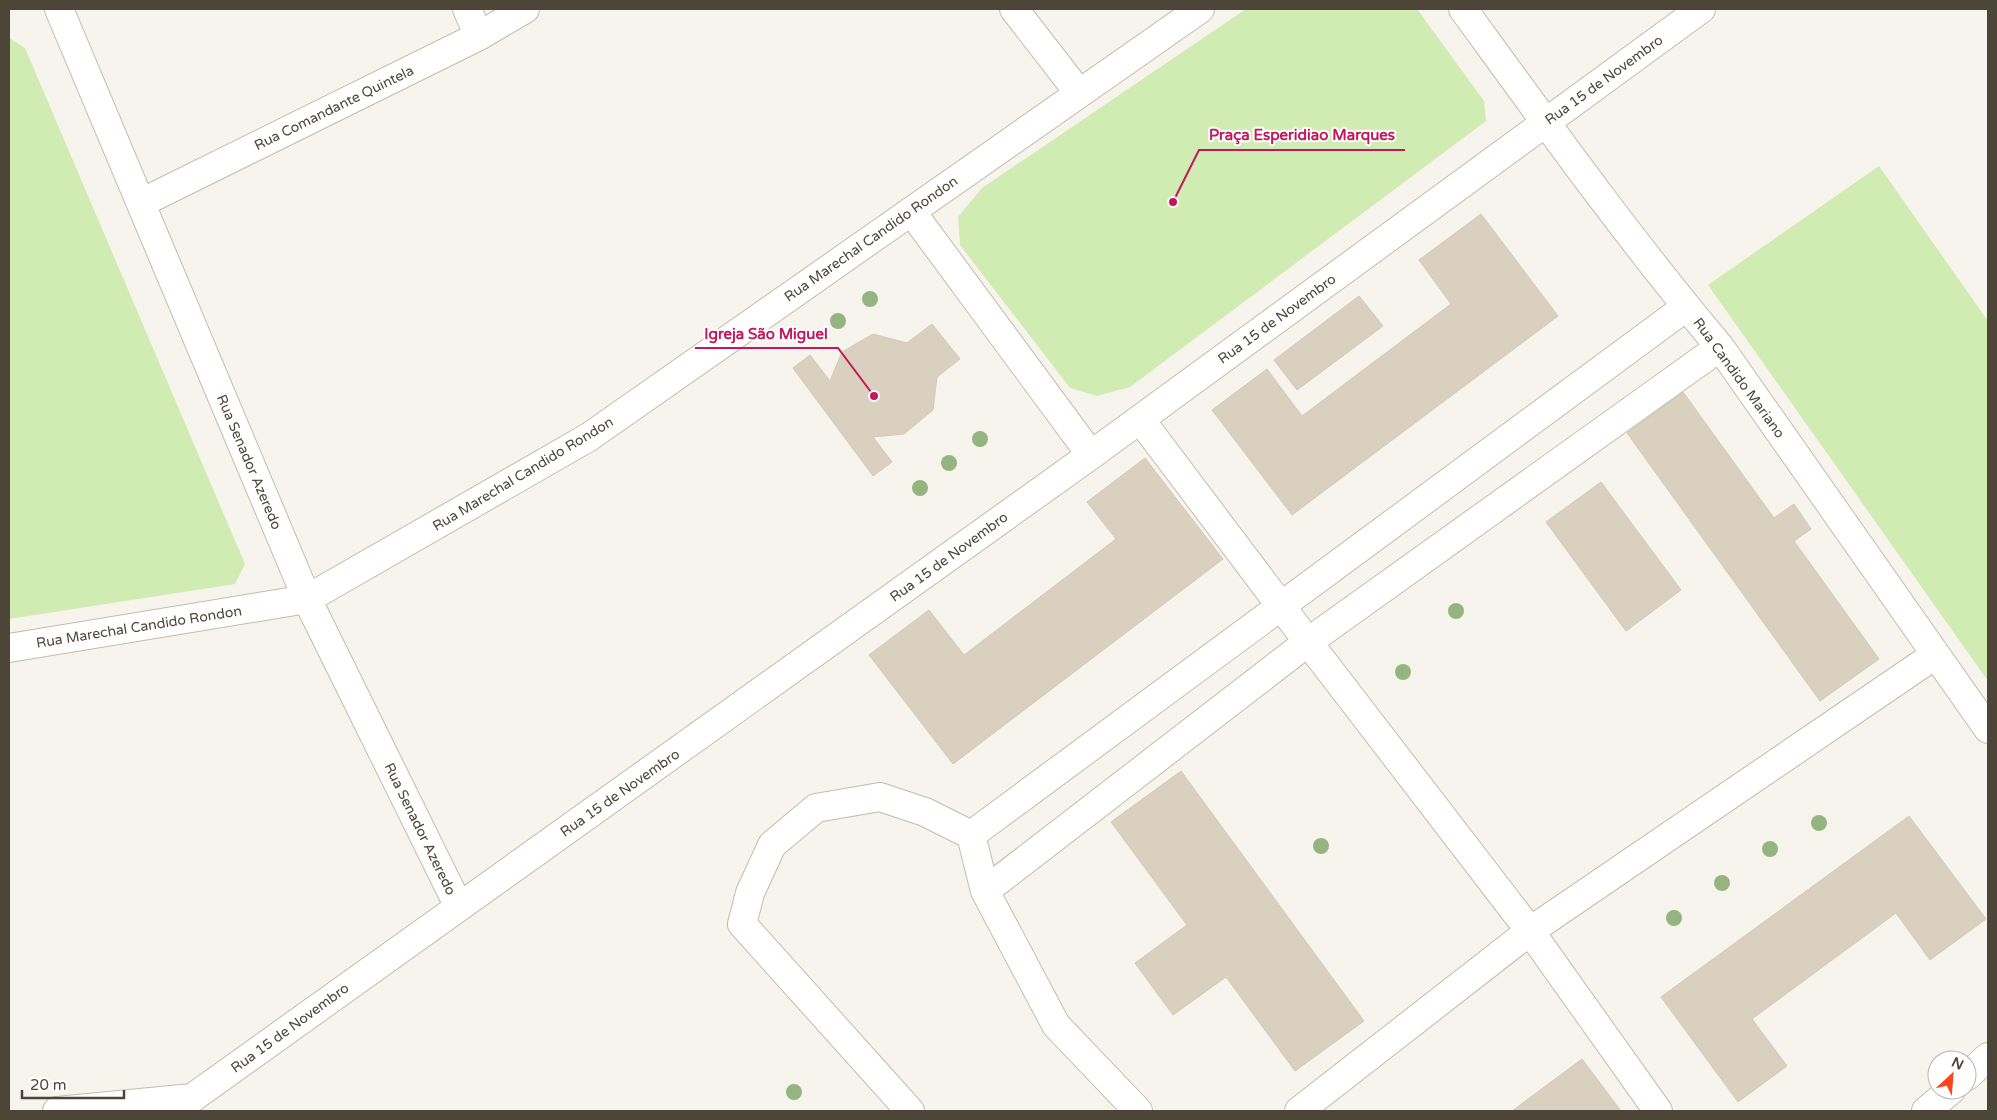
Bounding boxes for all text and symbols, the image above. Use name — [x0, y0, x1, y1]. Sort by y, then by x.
street label: Rua 15 de Novembro — [1542, 31, 1666, 129]
street label: Rua Comandante Quintela — [251, 62, 417, 154]
callout: Praça Esperidiao Marques — [1199, 120, 1405, 150]
text: Praça Esperidiao Marques — [1209, 126, 1395, 145]
street label: Rua Marechal Candido Rondon — [781, 172, 961, 306]
street label: Rua 15 de Novembro — [1215, 270, 1339, 368]
street label: Rua Candido Mariano — [1690, 315, 1788, 441]
callout: Igreja São Miguel — [695, 318, 838, 348]
text: Igreja São Miguel — [704, 325, 828, 344]
street label: Rua Senador Azeredo — [213, 392, 285, 532]
street label: Rua Marechal Candido Rondon — [430, 413, 616, 535]
street label: Rua 15 de Novembro — [887, 508, 1011, 606]
street label: Rua Marechal Candido Rondon — [35, 602, 243, 652]
street label: Rua 15 de Novembro — [557, 745, 683, 841]
street label: Rua Senador Azeredo — [381, 760, 459, 898]
street label: Rua 15 de Novembro — [228, 979, 352, 1077]
north arrow — [1927, 1050, 1977, 1100]
text: N — [1949, 1054, 1966, 1074]
scale bar — [22, 1068, 125, 1100]
text: 20 m — [30, 1076, 67, 1094]

